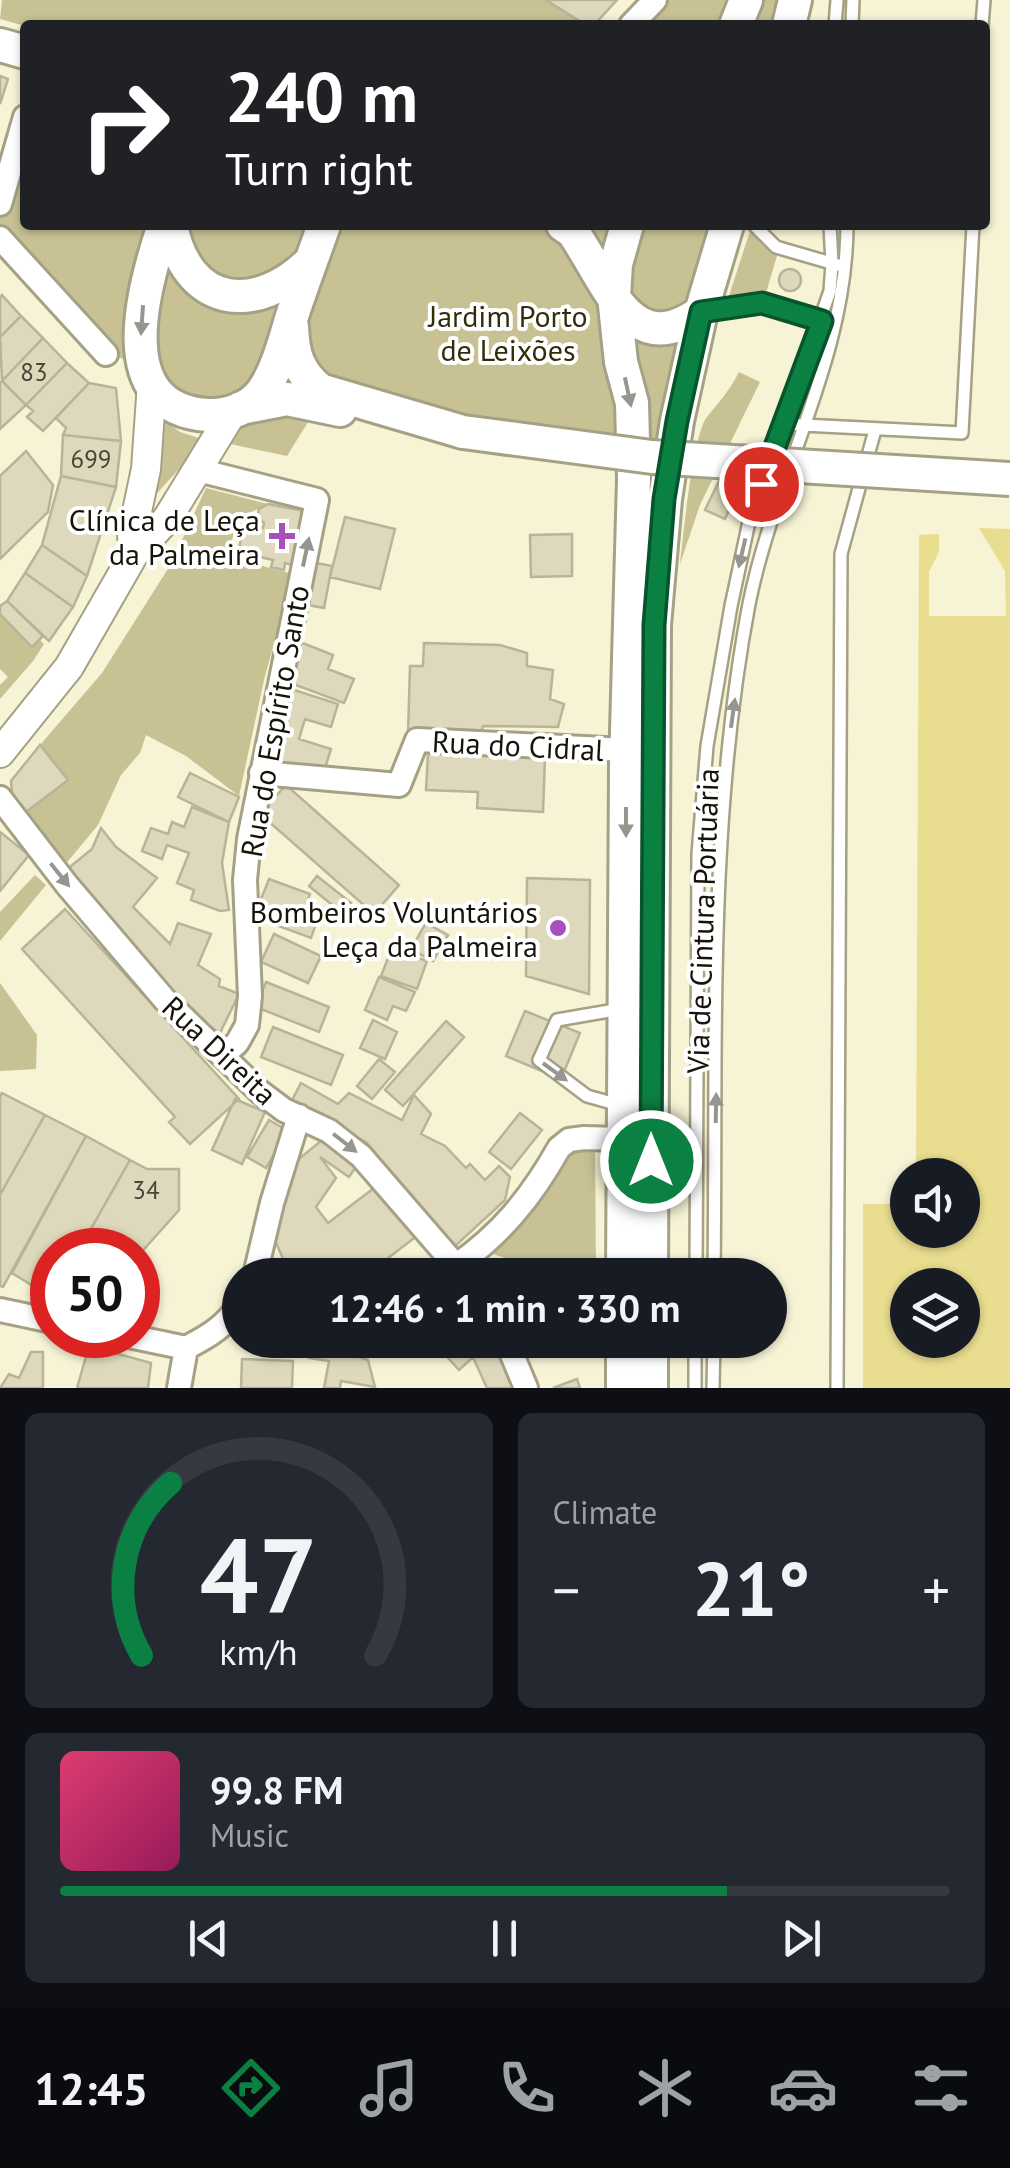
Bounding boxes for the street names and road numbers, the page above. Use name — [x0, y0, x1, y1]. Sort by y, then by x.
street label: Rua do Espírito Santo — [231, 582, 317, 860]
street label: Rua do Cidral — [431, 721, 605, 769]
street label: Via de Cintura Portuária — [677, 768, 727, 1075]
street label: Rua Direita — [154, 987, 286, 1113]

